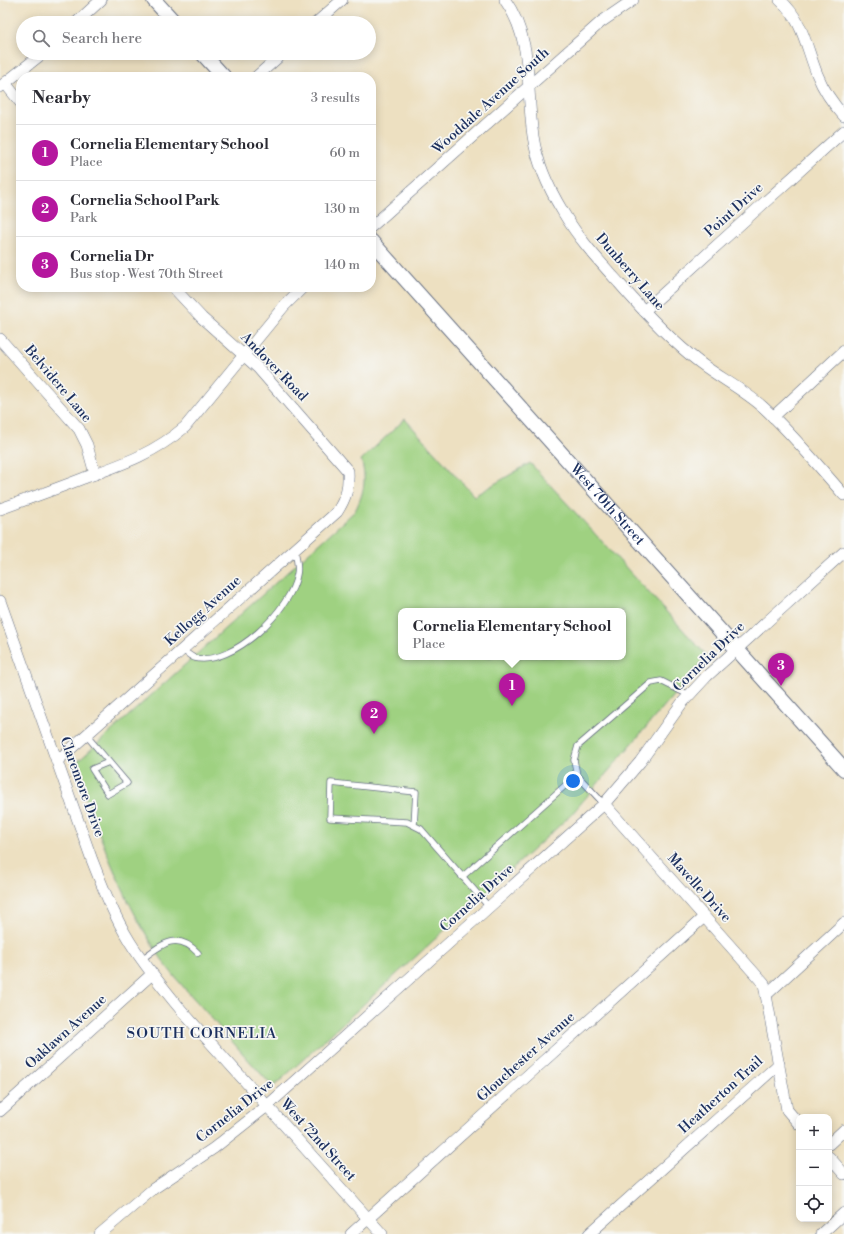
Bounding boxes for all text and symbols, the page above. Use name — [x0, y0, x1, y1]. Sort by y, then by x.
search box — [16, 16, 376, 60]
icon: search — [30, 27, 52, 49]
text: Search here — [62, 29, 142, 48]
street label: Wooddale Avenue South — [428, 43, 554, 159]
text: Nearby — [32, 87, 91, 109]
text: 3 results — [311, 90, 360, 106]
text: Cornelia Elementary School — [70, 135, 269, 154]
text: 1 — [42, 145, 48, 161]
text: 60 m — [329, 145, 360, 161]
text: Place — [70, 154, 102, 170]
street label: Point Drive — [701, 179, 767, 241]
text: Cornelia School Park — [70, 191, 220, 210]
text: 2 — [41, 201, 49, 217]
text: 130 m — [325, 201, 360, 217]
text: Park — [70, 210, 97, 226]
street label: Dunberry Lane — [592, 230, 668, 314]
text: Cornelia Dr — [70, 247, 154, 266]
text: 3 — [41, 257, 49, 273]
text: 140 m — [324, 257, 360, 273]
text: Bus stop · West 70th Street — [70, 266, 223, 282]
street label: Andover Road — [236, 328, 311, 405]
street label: Belvidere Lane — [20, 341, 96, 426]
street label: West 70th Street — [565, 459, 648, 549]
street label: Kellogg Avenue — [161, 572, 245, 650]
popup — [398, 608, 626, 660]
text: Cornelia Elementary School — [413, 617, 611, 636]
street label: Cornelia Drive — [669, 618, 749, 696]
text: Place — [413, 636, 445, 652]
pin: 3 — [768, 653, 794, 686]
pin: 1 — [499, 673, 525, 706]
pin: 2 — [361, 701, 387, 734]
street label: Claremore Drive — [55, 734, 109, 840]
your location — [563, 771, 583, 791]
street label: Mavelle Drive — [663, 850, 735, 926]
street label: Cornelia Drive — [436, 860, 518, 936]
street label: Oaklawn Avenue — [22, 991, 110, 1073]
street label: Glouchester Avenue — [473, 1008, 579, 1106]
district label: SOUTH CORNELIA — [127, 1024, 277, 1043]
street label: Heatherton Trail — [675, 1052, 767, 1138]
street label: Cornelia Drive — [193, 1075, 277, 1147]
street label: West 72nd Street — [276, 1094, 360, 1185]
map controls — [796, 1114, 832, 1222]
button: + — [796, 1114, 832, 1150]
button: − — [796, 1150, 832, 1186]
button: locate — [796, 1186, 832, 1222]

